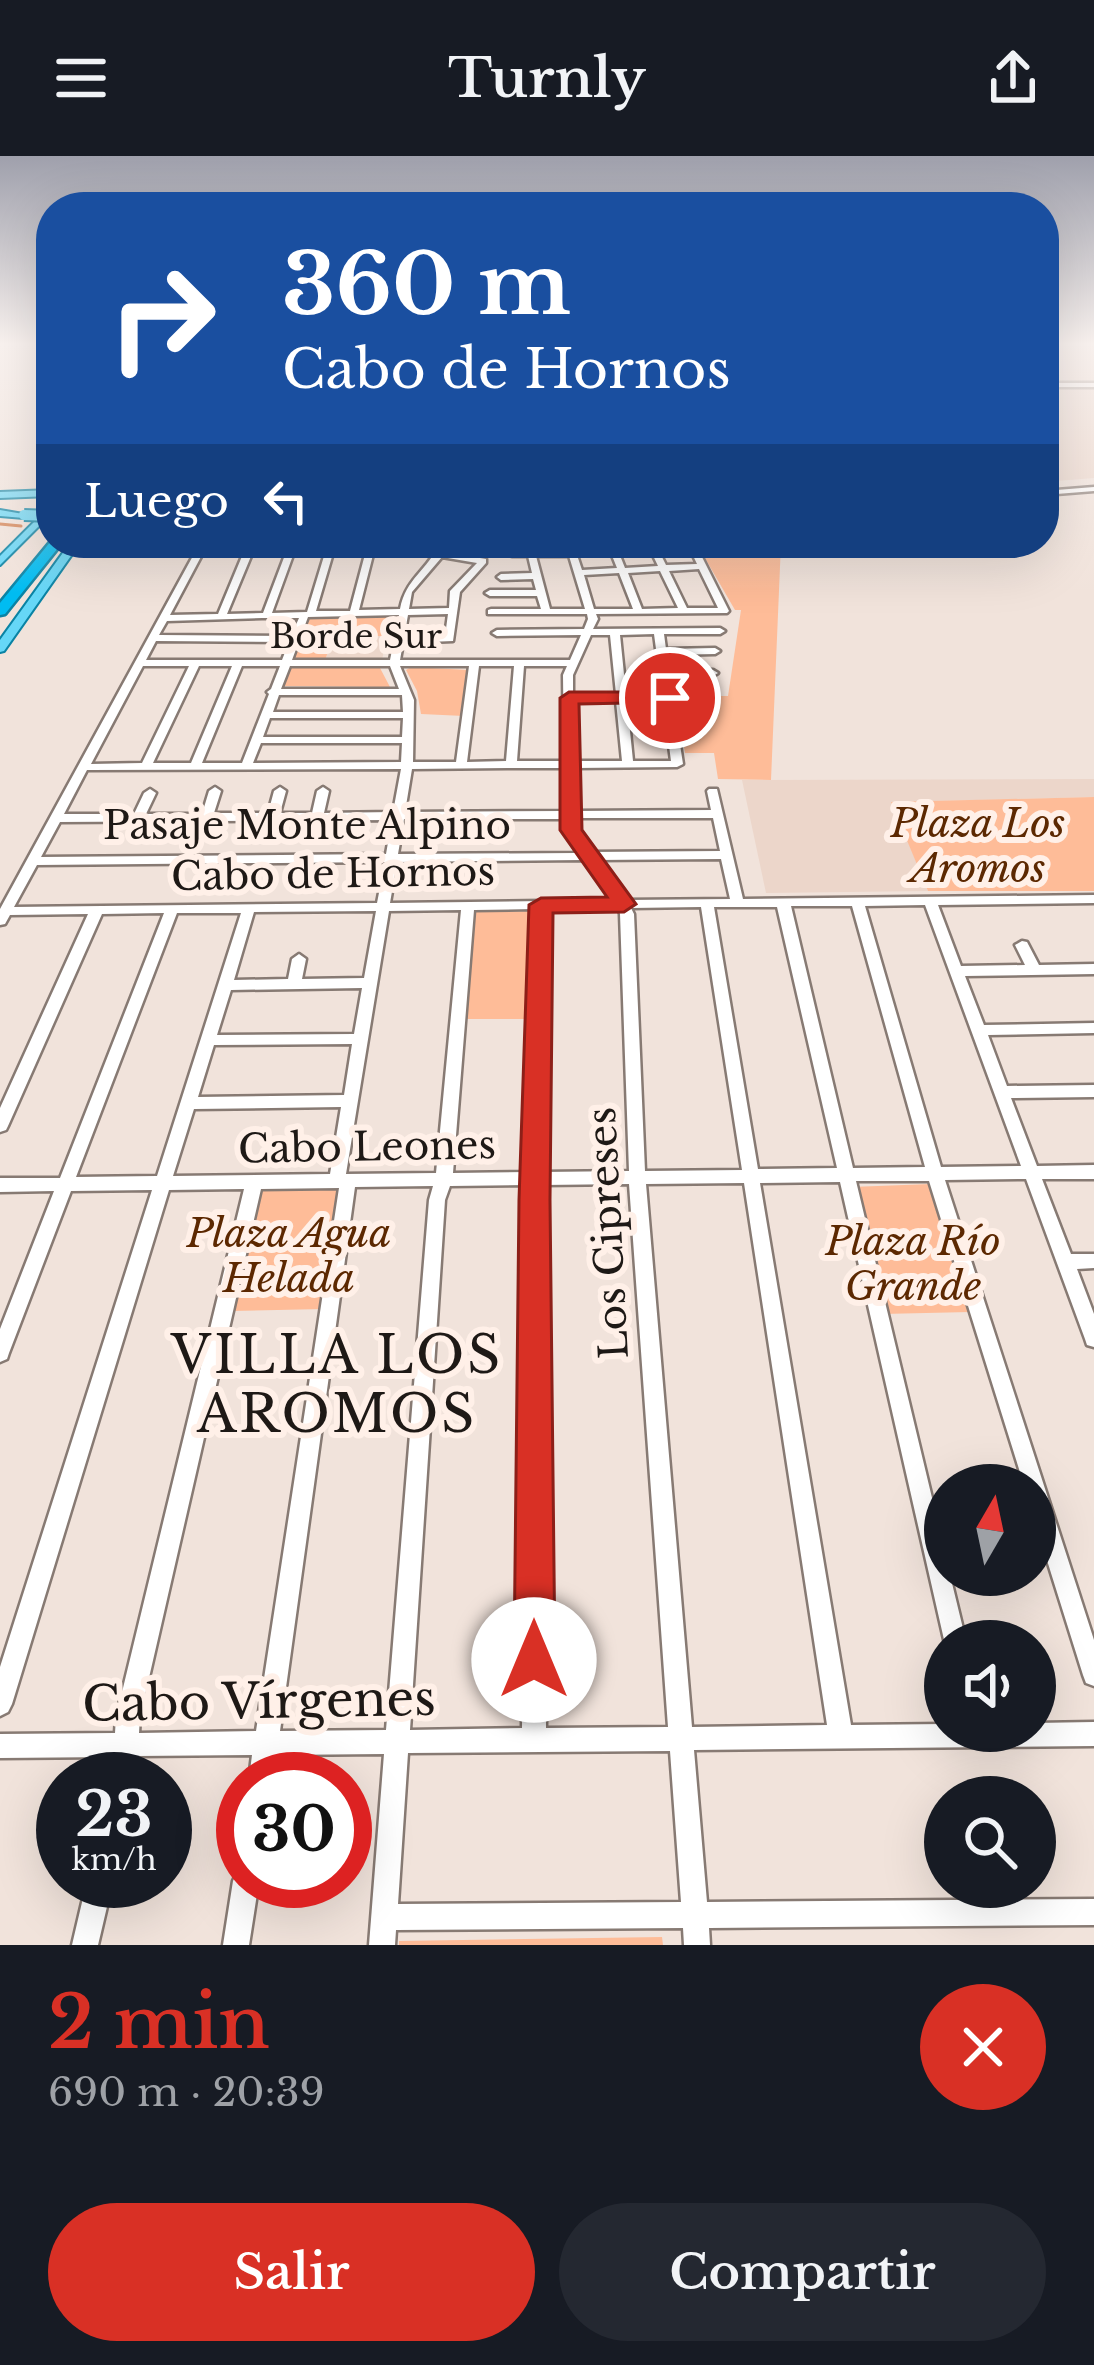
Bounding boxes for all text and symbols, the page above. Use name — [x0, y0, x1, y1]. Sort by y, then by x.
icon: menu — [48, 45, 114, 111]
text: Turnly — [448, 45, 646, 112]
icon: share — [980, 45, 1046, 111]
text: 360 m — [282, 233, 571, 337]
icon: right — [84, 240, 240, 396]
text: Cabo de Hornos — [282, 336, 731, 403]
icon: left — [253, 468, 319, 534]
text: Luego — [84, 473, 229, 529]
street label: Borde Sur — [270, 616, 442, 657]
pin — [619, 647, 721, 749]
icon: arrive — [637, 665, 703, 731]
park label: Plaza Los Aromos — [890, 799, 1065, 893]
street label: Pasaje Monte Alpino — [103, 801, 511, 850]
street label: Cabo de Hornos — [171, 847, 495, 901]
street label: Los Cipreses — [577, 1106, 639, 1360]
street label: Cabo Leones — [237, 1120, 497, 1174]
park label: Plaza Agua Helada — [186, 1209, 391, 1303]
park label: Plaza Río Grande — [824, 1217, 1001, 1311]
district label: VILLA LOS AROMOS — [170, 1324, 503, 1446]
north arrow — [924, 1464, 1056, 1596]
map controls — [924, 1464, 1056, 1908]
position arrow — [471, 1597, 597, 1723]
button: sound — [924, 1620, 1056, 1752]
street label: Cabo Vírgenes — [82, 1668, 436, 1734]
speed limit sign: 30 — [216, 1752, 372, 1908]
button: search — [924, 1776, 1056, 1908]
text: 23 — [75, 1778, 153, 1852]
text: km/h — [71, 1841, 157, 1878]
text: 2 min — [48, 1978, 270, 2067]
button: close — [920, 1984, 1046, 2110]
text: 690 m · 20:39 — [48, 2068, 325, 2117]
button: Salir — [48, 2203, 535, 2341]
button: Compartir — [559, 2203, 1046, 2341]

